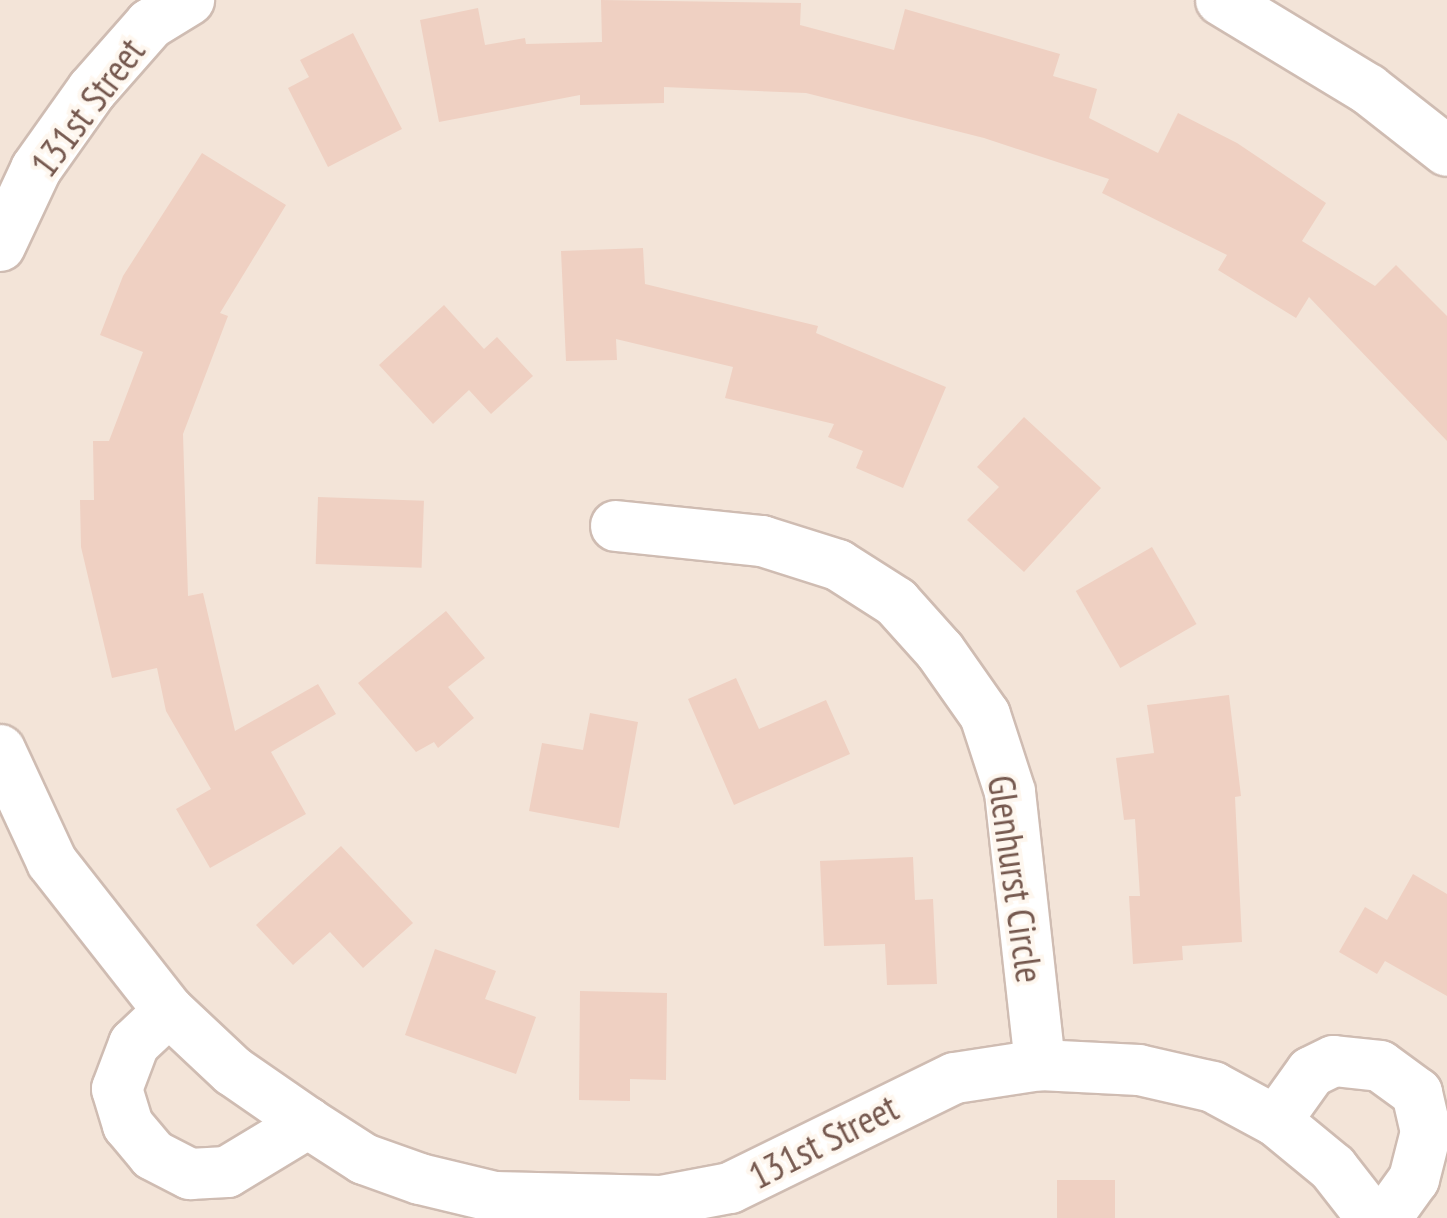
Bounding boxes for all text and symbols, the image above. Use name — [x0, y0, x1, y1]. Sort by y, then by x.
street label: 131st Street — [20, 29, 154, 185]
street label: Glenhurst Circle — [979, 772, 1053, 986]
street label: 131st Street — [741, 1084, 905, 1198]

